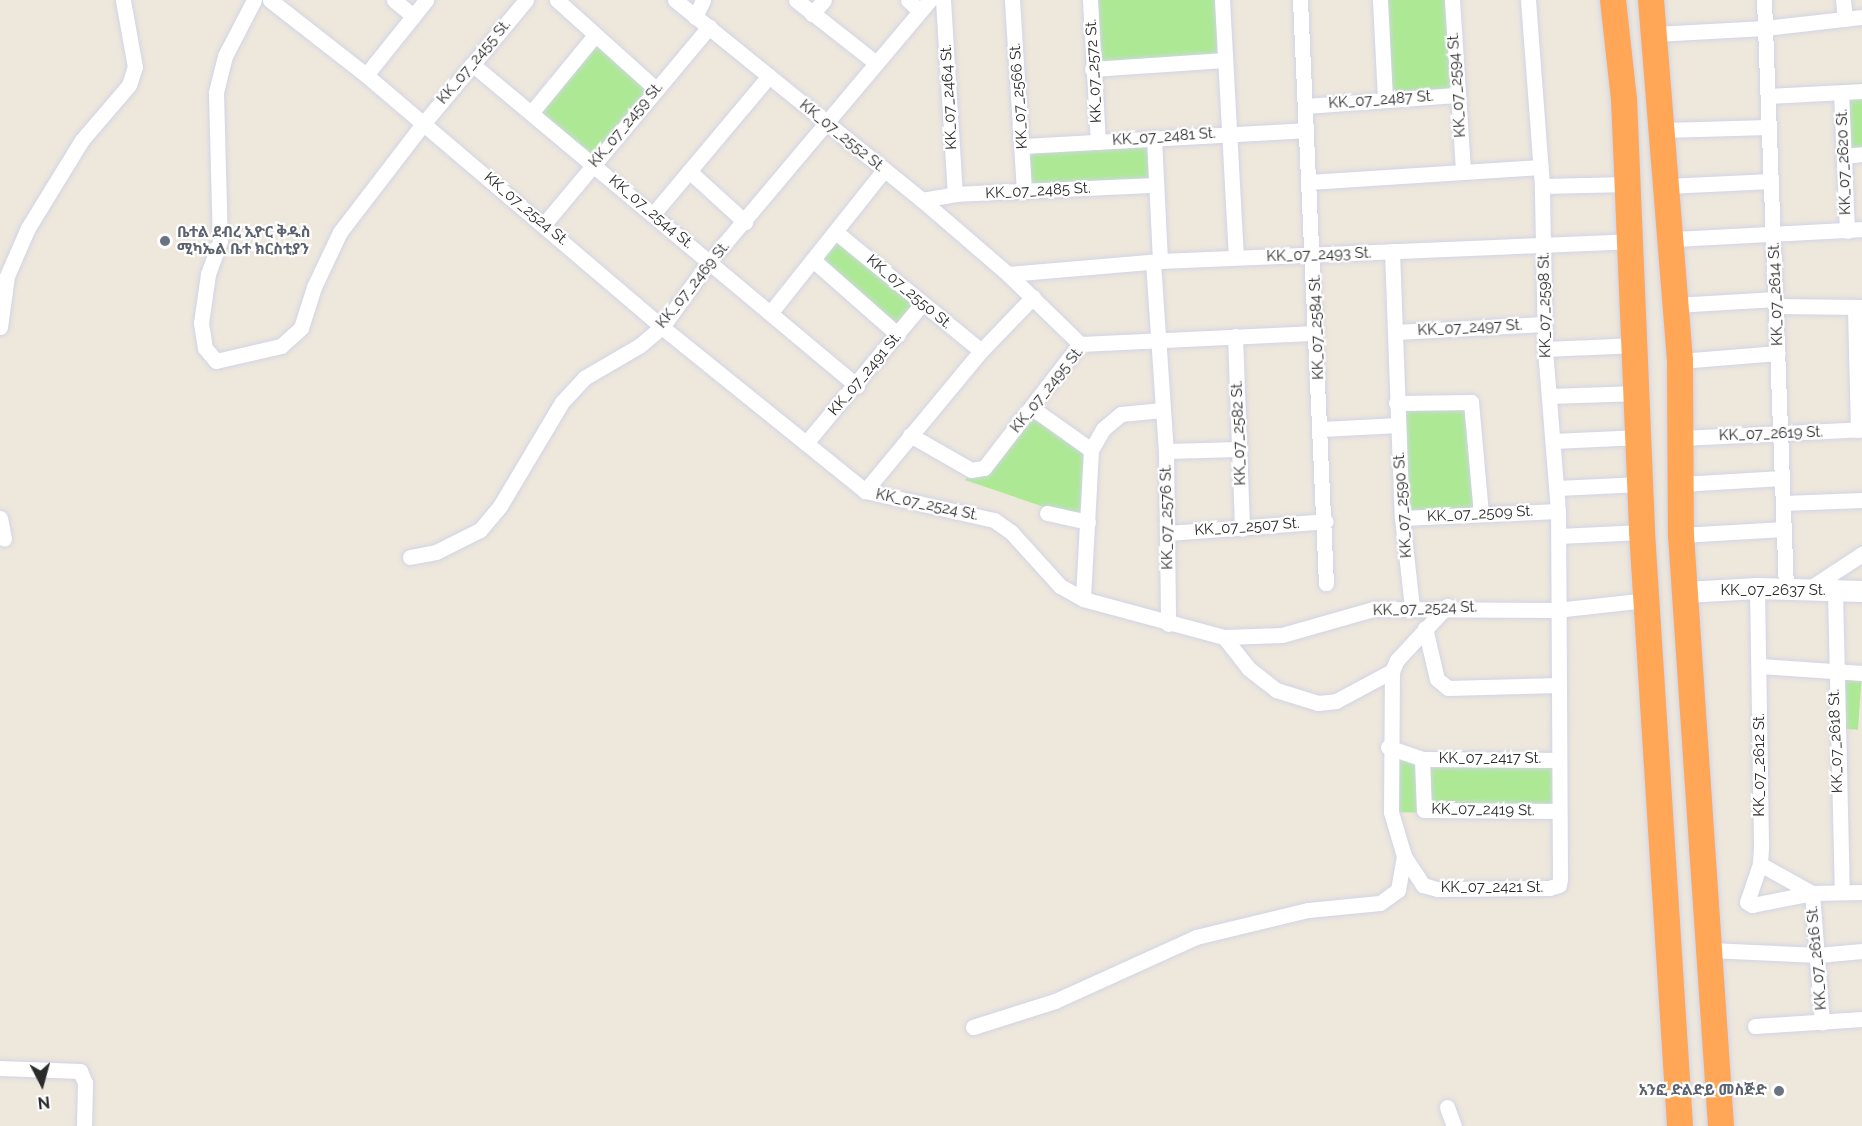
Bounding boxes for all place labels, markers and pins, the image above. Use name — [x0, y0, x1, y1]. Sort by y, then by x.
place label: ቤተል ደብረ ኢዮር ቅዱስ ሚካኤል ቤተ ክርስቲያን — [177, 223, 311, 258]
marker: ቤተል ደብረ ኢዮር ቅዱስ ሚካኤል ቤተ ክርስቲያን — [158, 234, 172, 248]
place label: አንፎ ድልድይ መስጅድ — [1639, 1082, 1767, 1100]
marker: አንፎ ድልድይ መስጅድ — [1772, 1084, 1786, 1098]

